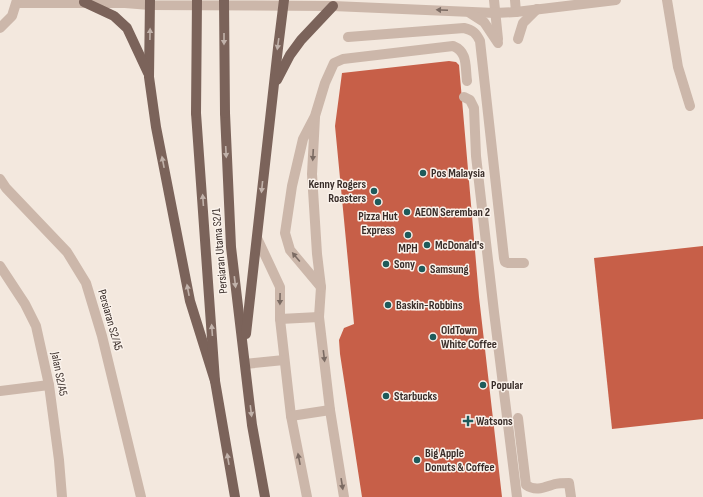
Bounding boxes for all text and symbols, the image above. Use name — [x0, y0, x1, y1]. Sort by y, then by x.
one-way arrow — [436, 7, 448, 14]
one-way arrow — [147, 27, 153, 40]
one-way arrow — [221, 33, 227, 46]
one-way arrow — [275, 38, 281, 50]
one-way arrow — [223, 146, 230, 158]
one-way arrow — [310, 149, 316, 162]
one-way arrow — [160, 156, 166, 169]
place label: Pos Malaysia — [431, 166, 485, 181]
marker: Pos Malaysia — [418, 168, 428, 178]
place label: Kenny Rogers Roasters — [308, 177, 366, 206]
one-way arrow — [259, 181, 266, 193]
marker: Kenny Rogers Roasters — [369, 186, 379, 196]
one-way arrow — [199, 194, 206, 206]
marker: Pizza Hut Express — [373, 197, 383, 207]
place label: AEON Seremban 2 — [414, 205, 490, 220]
street label: Persiaran Utama S2/1 — [209, 207, 231, 294]
marker: AEON Seremban 2 — [402, 207, 412, 217]
place label: Pizza Hut Express — [358, 209, 398, 238]
marker: MPH — [403, 230, 413, 240]
place label: McDonald's — [435, 238, 484, 253]
marker: McDonald's — [422, 240, 432, 250]
place label: MPH — [398, 241, 418, 256]
one-way arrow — [292, 252, 301, 263]
place label: Sony — [394, 257, 415, 272]
marker: Sony — [381, 259, 391, 269]
place label: Samsung — [430, 262, 469, 277]
marker: Samsung — [417, 264, 427, 274]
one-way arrow — [232, 276, 238, 288]
one-way arrow — [184, 284, 190, 296]
street label: Persiaran S2/A5 — [94, 288, 126, 352]
one-way arrow — [277, 293, 283, 306]
place label: Baskin-Robbins — [396, 298, 463, 313]
marker: Baskin-Robbins — [383, 300, 393, 310]
place label: OldTown White Coffee — [441, 323, 497, 352]
one-way arrow — [208, 324, 215, 336]
marker: OldTown White Coffee — [428, 332, 438, 342]
street label: Jalan S2/A5 — [47, 350, 71, 397]
one-way arrow — [321, 350, 327, 362]
place label: Popular — [491, 378, 523, 393]
marker: Popular — [478, 380, 488, 390]
place label: Starbucks — [394, 389, 437, 404]
marker: Starbucks — [381, 391, 391, 401]
one-way arrow — [247, 405, 254, 417]
place label: Watsons — [476, 414, 513, 429]
marker: Watsons — [463, 416, 473, 426]
place label: Big Apple Donuts & Coffee — [425, 446, 495, 475]
one-way arrow — [225, 452, 231, 465]
one-way arrow — [296, 453, 302, 465]
marker: Big Apple Donuts & Coffee — [412, 455, 422, 465]
one-way arrow — [340, 478, 346, 490]

